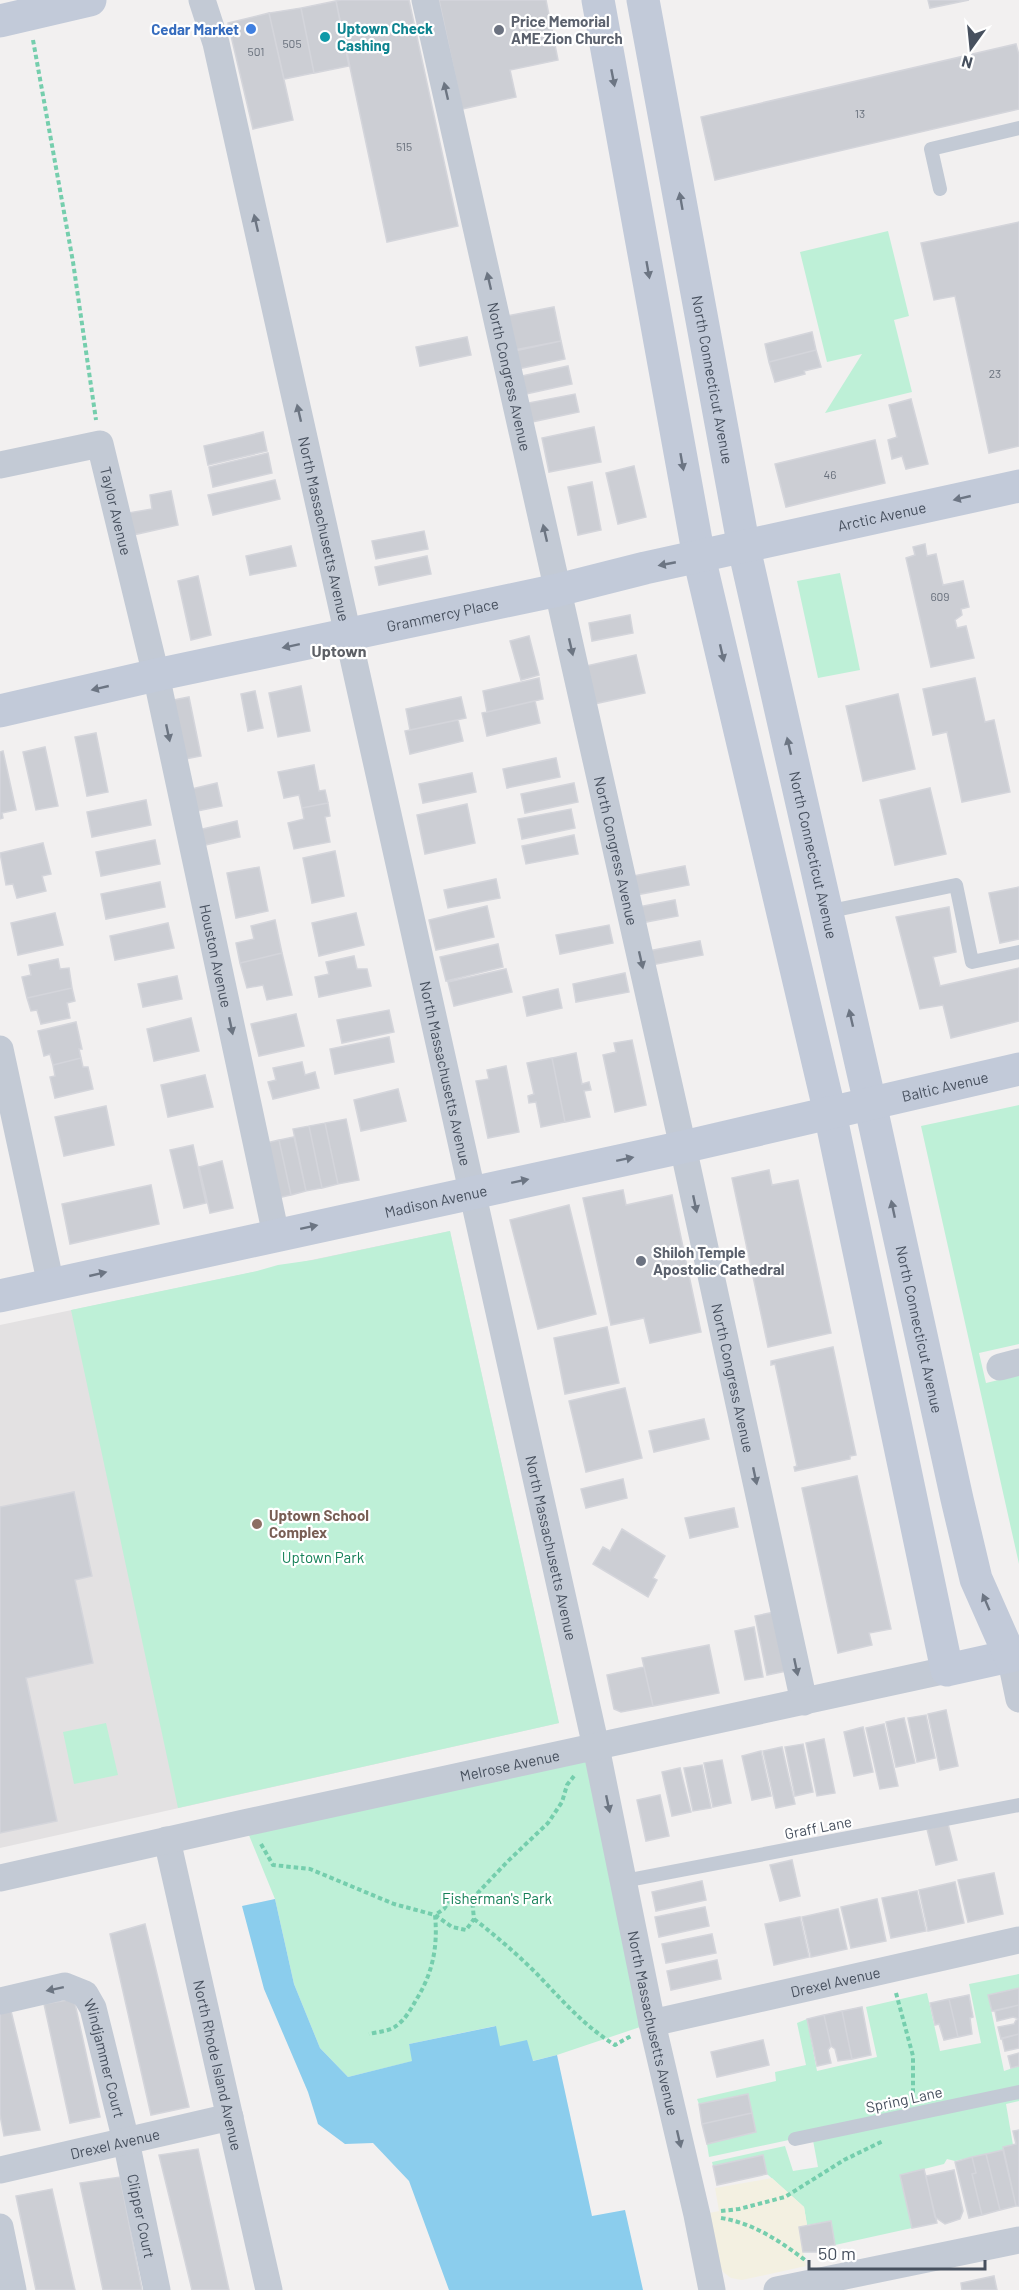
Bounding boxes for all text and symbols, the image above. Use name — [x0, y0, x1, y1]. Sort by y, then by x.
place label: Price Memorial AME Zion Church — [511, 12, 623, 47]
north arrow — [941, 18, 1001, 78]
place label: Uptown Check Cashing — [337, 19, 433, 54]
place label: Cedar Market — [151, 20, 239, 38]
marker: Cedar Market — [244, 22, 258, 36]
marker: Price Memorial AME Zion Church — [492, 23, 506, 37]
marker: Uptown Check Cashing — [318, 30, 332, 44]
house number: 505 — [282, 36, 302, 50]
house number: 501 — [248, 44, 264, 58]
text: N — [959, 52, 975, 74]
one-way arrow — [609, 69, 618, 88]
one-way arrow — [440, 82, 450, 100]
house number: 13 — [855, 106, 865, 120]
house number: 515 — [396, 139, 412, 153]
one-way arrow — [676, 191, 685, 210]
one-way arrow — [251, 213, 260, 232]
one-way arrow — [644, 261, 653, 280]
one-way arrow — [483, 272, 493, 290]
street label: North Connecticut Avenue — [689, 294, 737, 465]
street label: North Congress Avenue — [484, 300, 535, 453]
house number: 23 — [989, 366, 1001, 380]
one-way arrow — [293, 404, 303, 422]
street label: North Massachusetts Avenue — [295, 435, 354, 623]
one-way arrow — [678, 453, 687, 472]
street label: Taylor Avenue — [97, 465, 136, 557]
house number: 46 — [824, 467, 836, 481]
one-way arrow — [952, 494, 971, 503]
street label: Arctic Avenue — [836, 498, 928, 535]
one-way arrow — [540, 523, 549, 542]
one-way arrow — [657, 560, 676, 569]
house number: 609 — [930, 589, 950, 603]
street label: Grammercy Place — [385, 594, 500, 635]
one-way arrow — [566, 638, 576, 656]
district label: Uptown — [312, 641, 366, 660]
one-way arrow — [281, 642, 300, 651]
one-way arrow — [717, 644, 727, 662]
one-way arrow — [91, 684, 110, 693]
one-way arrow — [164, 723, 174, 742]
one-way arrow — [784, 737, 793, 756]
street label: North Connecticut Avenue — [786, 770, 841, 940]
street label: North Congress Avenue — [591, 775, 642, 927]
street label: Houston Avenue — [196, 902, 236, 1009]
one-way arrow — [637, 951, 646, 970]
street label: North Massachusetts Avenue — [416, 979, 475, 1168]
one-way arrow — [845, 1009, 855, 1028]
one-way arrow — [227, 1017, 237, 1035]
street label: Baltic Avenue — [900, 1067, 990, 1105]
one-way arrow — [616, 1154, 635, 1163]
one-way arrow — [511, 1176, 529, 1186]
street label: Madison Avenue — [383, 1181, 489, 1221]
one-way arrow — [691, 1195, 700, 1214]
one-way arrow — [888, 1199, 897, 1218]
one-way arrow — [300, 1222, 318, 1232]
place label: Shiloh Temple Apostolic Cathedral — [653, 1243, 785, 1278]
street label: North Connecticut Avenue — [893, 1244, 947, 1415]
marker: Shiloh Temple Apostolic Cathedral — [634, 1254, 648, 1268]
one-way arrow — [89, 1269, 107, 1279]
street label: North Congress Avenue — [708, 1302, 758, 1454]
street label: North Massachusetts Avenue — [522, 1454, 581, 1642]
one-way arrow — [750, 1467, 760, 1486]
place label: Uptown School Complex — [269, 1506, 369, 1541]
marker: Uptown School Complex — [250, 1517, 264, 1531]
park label: Uptown Park — [282, 1548, 365, 1566]
one-way arrow — [982, 1594, 991, 1611]
one-way arrow — [792, 1658, 802, 1676]
street label: Melrose Avenue — [458, 1746, 561, 1785]
one-way arrow — [604, 1795, 613, 1814]
street label: Graff Lane — [783, 1812, 853, 1842]
park label: Fisherman's Park — [442, 1889, 552, 1907]
street label: North Massachusetts Avenue — [624, 1929, 682, 2117]
street label: Drexel Avenue — [789, 1963, 882, 2000]
street label: North Rhode Island Avenue — [190, 1978, 246, 2152]
one-way arrow — [46, 1984, 65, 1994]
street label: Windjammer Court — [80, 1995, 129, 2120]
street label: Spring Lane — [864, 2082, 944, 2116]
street label: Drexel Avenue — [68, 2124, 162, 2163]
one-way arrow — [675, 2130, 685, 2148]
street label: Clipper Court — [124, 2172, 159, 2260]
scale bar — [809, 2233, 984, 2271]
text: 50 m — [818, 2242, 856, 2264]

